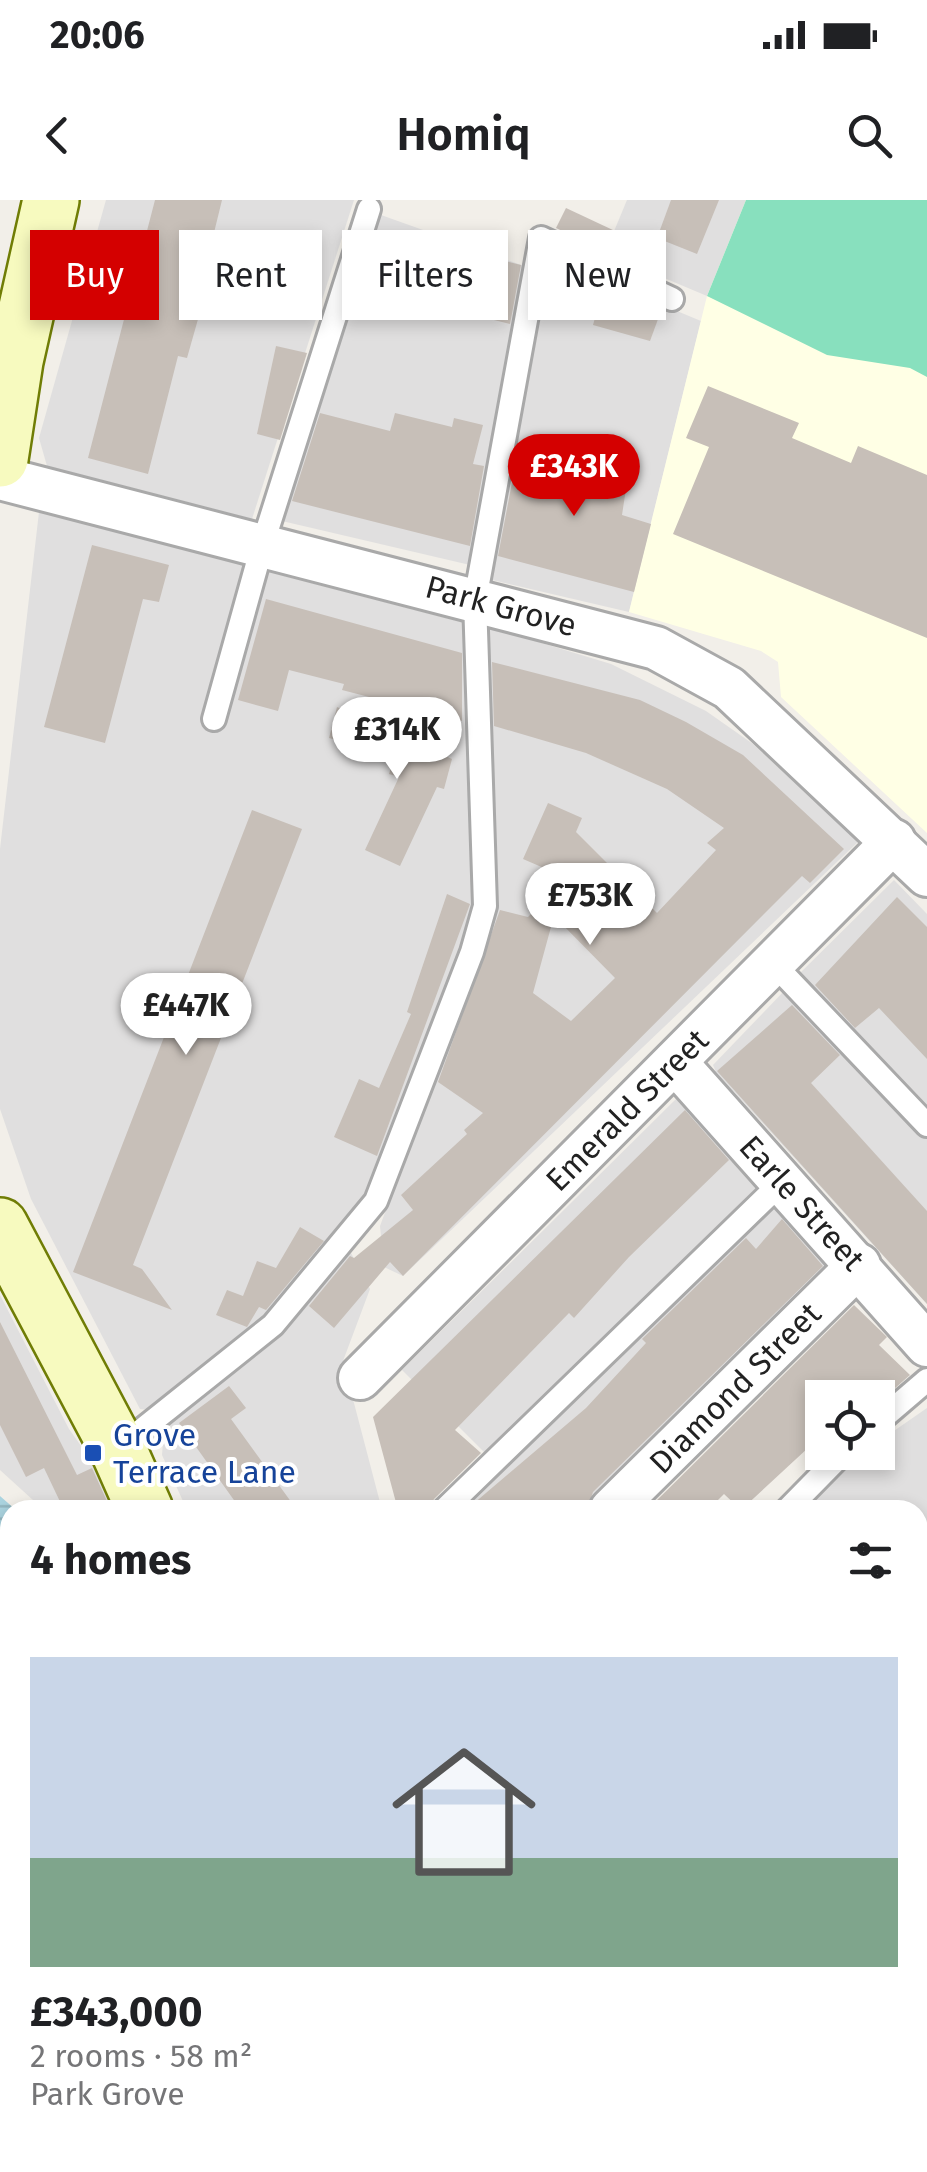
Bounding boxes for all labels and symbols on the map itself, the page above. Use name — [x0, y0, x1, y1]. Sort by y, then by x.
pin: £343K — [504, 434, 644, 519]
street label: Park Grove — [421, 568, 581, 644]
pin: £314K — [327, 697, 467, 782]
pin: £753K — [520, 863, 660, 948]
pin: £447K — [116, 973, 256, 1058]
street label: Emerald Street — [538, 1021, 716, 1199]
street label: Earle Street — [732, 1128, 873, 1279]
street label: Diamond Street — [642, 1294, 829, 1481]
place label: Grove Terrace Lane — [113, 1416, 296, 1491]
marker: Grove Terrace Lane — [82, 1442, 104, 1464]

